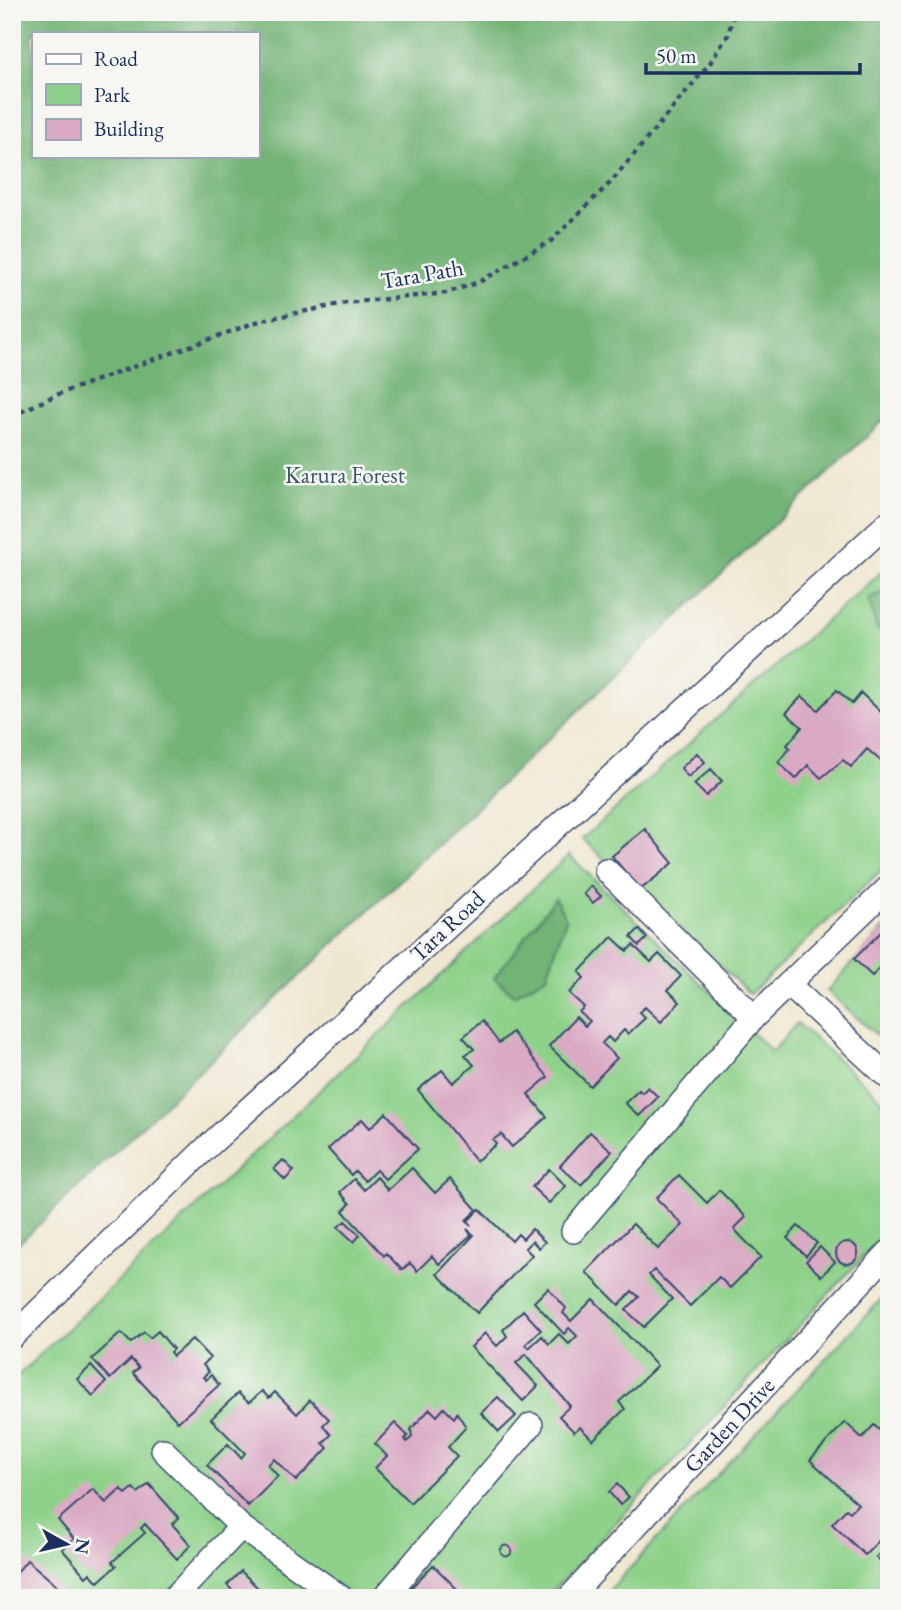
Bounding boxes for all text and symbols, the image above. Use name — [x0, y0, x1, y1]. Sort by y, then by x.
legend — [32, 32, 259, 158]
scale bar — [646, 32, 859, 76]
text: 50 m — [656, 42, 697, 69]
text: Road — [94, 45, 138, 72]
text: Park — [94, 81, 131, 108]
text: Building — [94, 115, 164, 142]
street label: Tara Path — [378, 252, 466, 296]
park label: Karura Forest — [285, 460, 406, 490]
street label: Tara Road — [403, 883, 491, 968]
street label: Garden Drive — [677, 1371, 781, 1479]
north arrow — [32, 1508, 102, 1578]
text: N — [69, 1537, 96, 1556]

